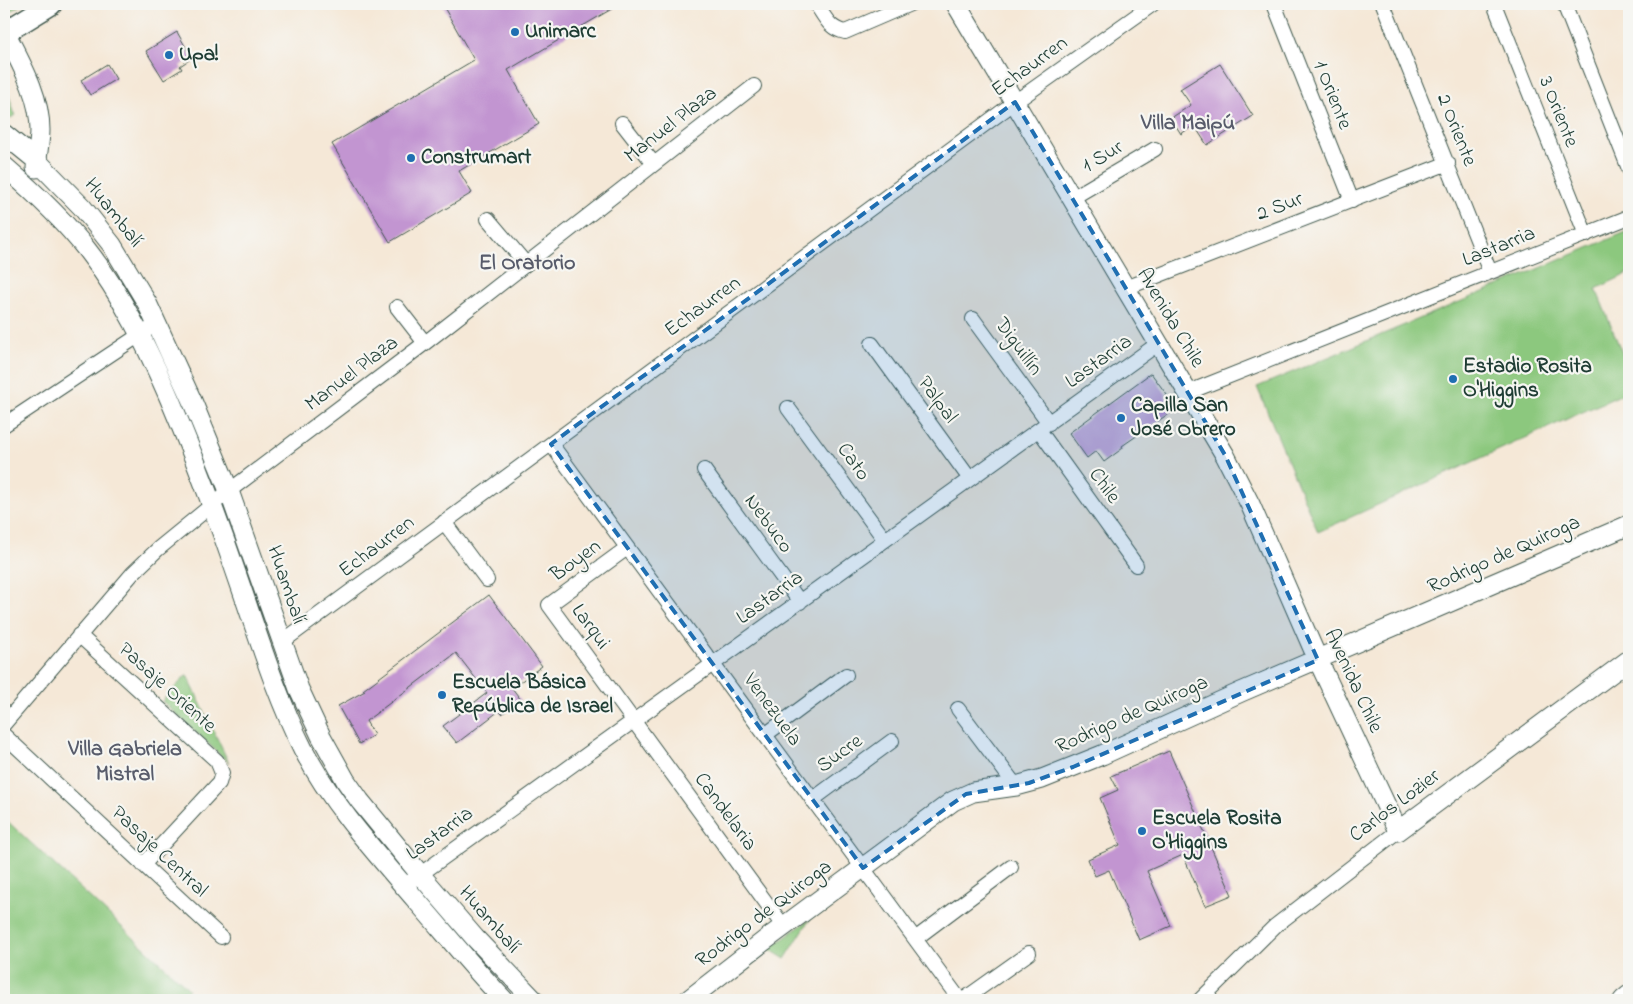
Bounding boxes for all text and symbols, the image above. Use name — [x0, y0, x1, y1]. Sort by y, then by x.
place label: Unimarc — [525, 17, 597, 47]
marker: Unimarc — [509, 26, 521, 38]
street label: Echaurren — [986, 29, 1074, 105]
place label: Upa! — [179, 40, 219, 70]
marker: Upa! — [163, 49, 175, 61]
street label: 1 Oriente — [1305, 56, 1360, 135]
street label: 3 Oriente — [1530, 72, 1586, 153]
street label: Manuel Plaza — [618, 79, 724, 171]
street label: 2 Oriente — [1428, 89, 1484, 171]
district label: Villa Maipú — [1140, 108, 1235, 140]
street label: 1 Sur — [1076, 133, 1130, 181]
place label: Construmart — [421, 143, 532, 173]
marker: Construmart — [405, 152, 417, 164]
street label: Huambalí — [76, 172, 150, 255]
street label: 2 Sur — [1252, 184, 1308, 230]
street label: Lastarria — [1458, 219, 1540, 275]
district label: El Oratorio — [479, 248, 575, 280]
street label: Avenida Chile — [1128, 262, 1212, 374]
street label: Echaurren — [659, 269, 747, 345]
street label: Diguillín — [984, 311, 1049, 384]
street label: Lastarria — [1059, 327, 1139, 397]
street label: Manuel Plaza — [299, 329, 405, 419]
place label: Estadio Rosita O'Higgins — [1463, 352, 1592, 408]
street label: Palpal — [910, 370, 964, 430]
marker: Estadio Rosita O'Higgins — [1447, 373, 1459, 385]
place label: Capilla San José Obrero — [1131, 391, 1236, 445]
marker: Capilla San José Obrero — [1115, 412, 1127, 424]
street label: Cato — [829, 437, 877, 487]
street label: Chile — [1081, 462, 1128, 511]
street label: Nebuco — [736, 488, 800, 560]
street label: Rodrigo de Quiroga — [1423, 508, 1586, 604]
street label: Echaurren — [333, 509, 421, 585]
street label: Boyen — [544, 532, 609, 592]
street label: Huambalí — [259, 542, 314, 629]
street label: Lastarria — [730, 563, 810, 633]
street label: Larqui — [563, 598, 617, 656]
street label: Avenida Chile — [1316, 624, 1390, 739]
street label: Pasaje Oriente — [111, 636, 223, 741]
street label: Venezuela — [735, 666, 809, 753]
place label: Escuela Básica República de Israel — [452, 668, 613, 722]
street label: Rodrigo de Quiroga — [1051, 668, 1214, 764]
marker: Escuela Básica República de Israel — [436, 689, 448, 701]
street label: Sucre — [811, 727, 870, 781]
district label: Villa Gabriela Mistral — [67, 734, 182, 791]
street label: Carlos Lozier — [1343, 762, 1447, 850]
street label: Candelaria — [686, 766, 764, 858]
street label: Pasaje Central — [104, 799, 214, 905]
street label: Lastarria — [400, 799, 480, 869]
place label: Escuela Rosita O'Higgins — [1152, 804, 1282, 860]
marker: Escuela Rosita O'Higgins — [1136, 825, 1148, 837]
street label: Rodrigo de Quiroga — [689, 853, 840, 977]
street label: Huambalí — [451, 879, 527, 961]

